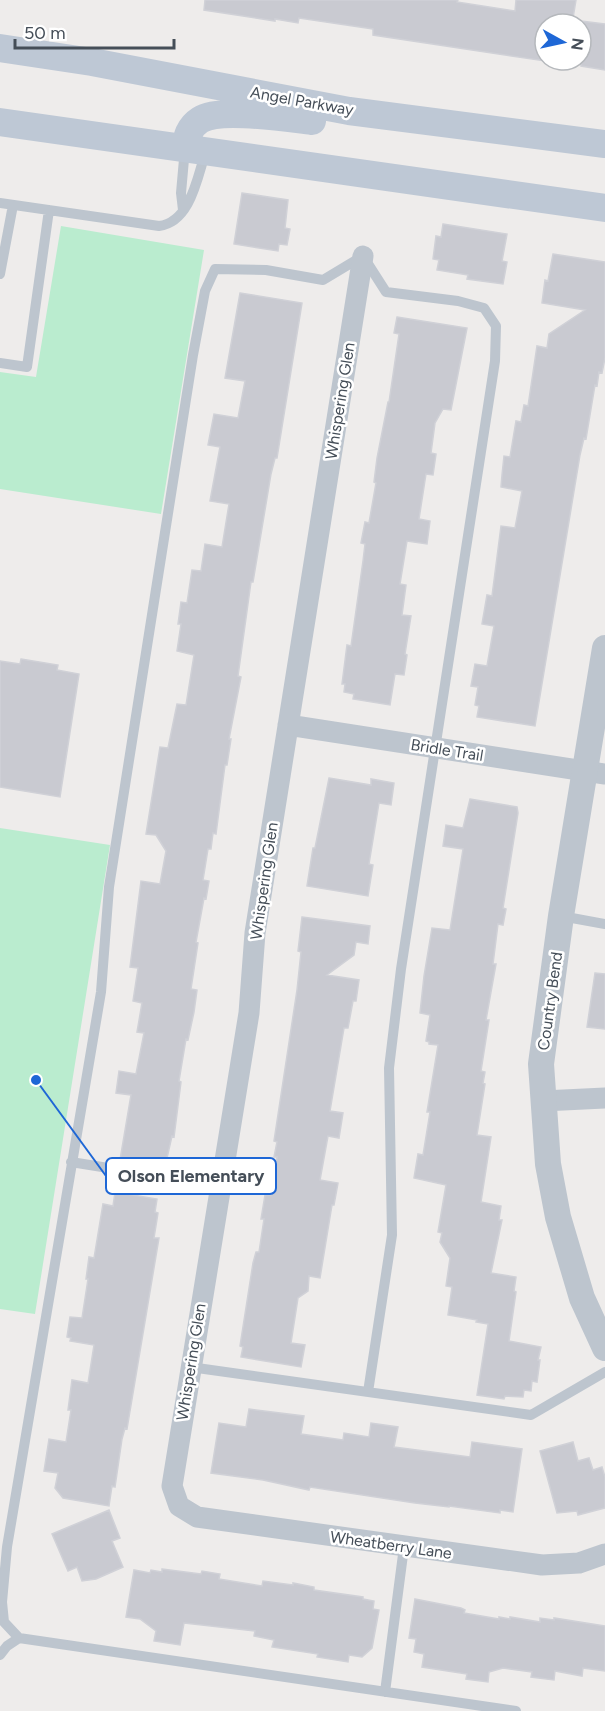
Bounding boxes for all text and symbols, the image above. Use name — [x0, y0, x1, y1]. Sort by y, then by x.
scale bar — [15, 12, 174, 50]
north arrow — [533, 12, 593, 72]
text: 50 m — [24, 22, 66, 44]
text: N — [567, 37, 588, 51]
street label: Angel Parkway — [249, 83, 356, 120]
street label: Whispering Glen — [321, 341, 359, 461]
street label: Bridle Trail — [409, 735, 485, 765]
street label: Whispering Glen — [246, 821, 282, 941]
street label: Country Bend — [534, 951, 566, 1051]
callout: Olson Elementary — [106, 1158, 276, 1194]
text: Olson Elementary — [118, 1165, 265, 1187]
street label: Whispering Glen — [172, 1302, 210, 1422]
street label: Wheatberry Lane — [329, 1527, 453, 1563]

